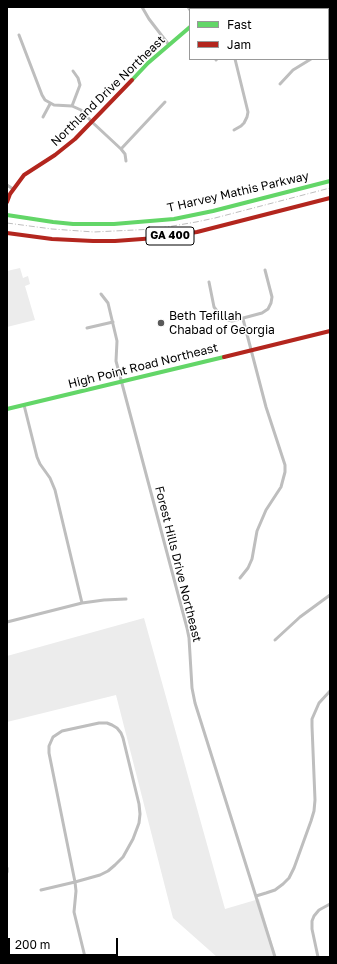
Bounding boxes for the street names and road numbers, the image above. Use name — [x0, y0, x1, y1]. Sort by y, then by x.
street label: Northland Drive Northeast — [48, 33, 168, 149]
street label: T Harvey Mathis Parkway — [166, 169, 310, 215]
road number: GA 400 — [146, 227, 194, 245]
street label: High Point Road Northeast — [67, 340, 219, 392]
street label: Forest Hills Drive Northeast — [152, 484, 204, 644]

